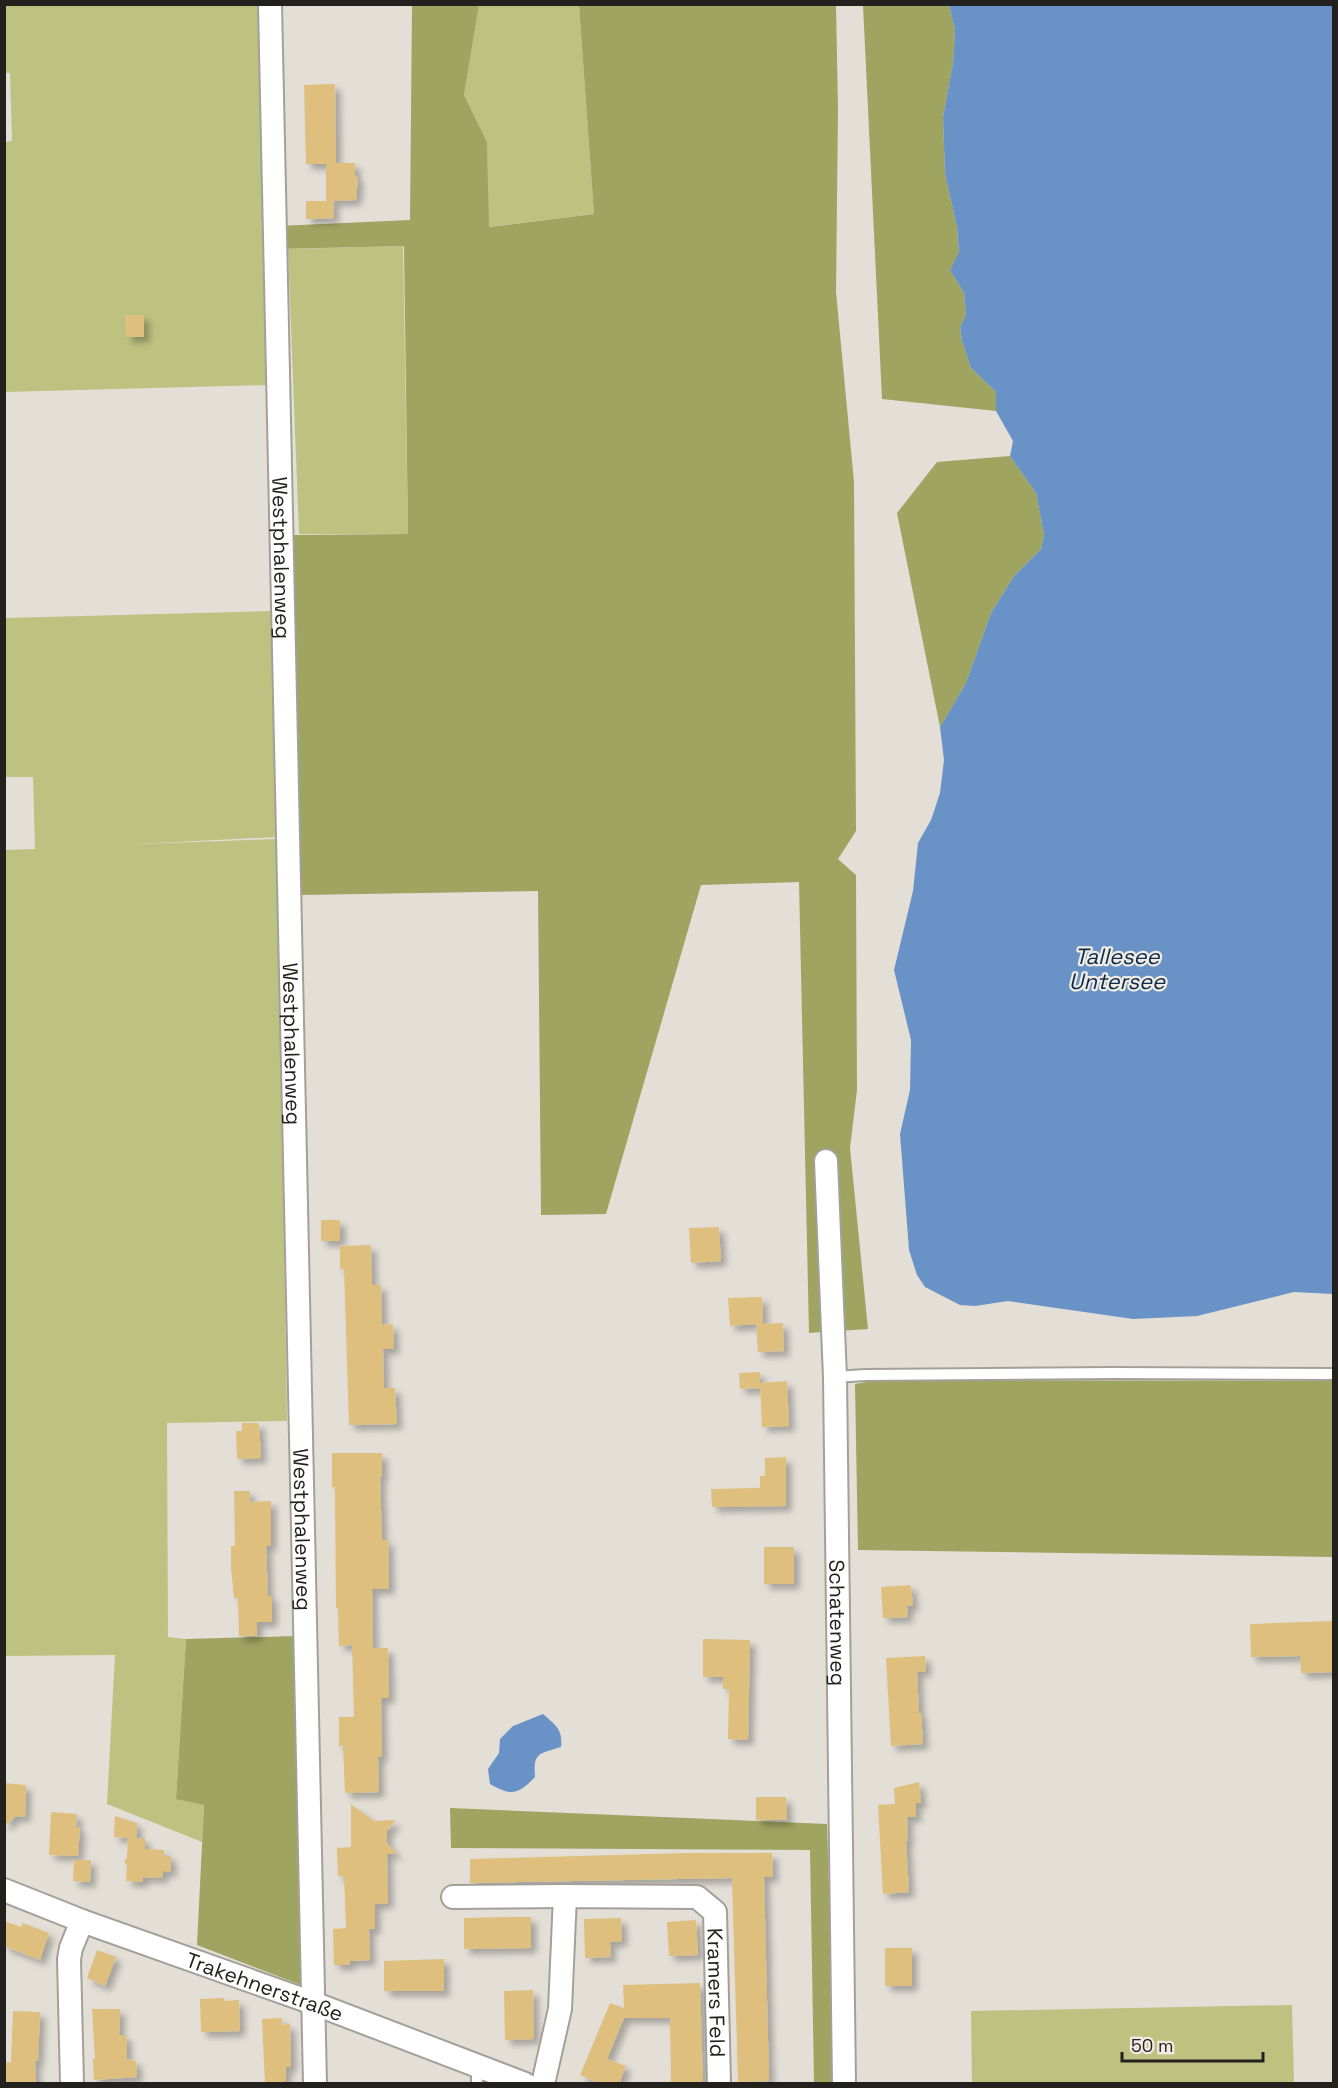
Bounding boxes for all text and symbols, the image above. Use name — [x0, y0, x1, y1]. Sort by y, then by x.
street label: Westphalenweg — [267, 476, 297, 639]
water label: Tallesee Untersee — [1069, 942, 1166, 995]
street label: Westphalenweg — [277, 962, 308, 1125]
street label: Westphalenweg — [288, 1448, 318, 1611]
street label: Schatenweg — [824, 1559, 852, 1686]
street label: Kramers Feld — [702, 1927, 732, 2058]
street label: Trakehnerstraße — [182, 1946, 347, 2027]
scale bar — [1122, 2025, 1263, 2063]
text: 50 m — [1131, 2034, 1173, 2057]

